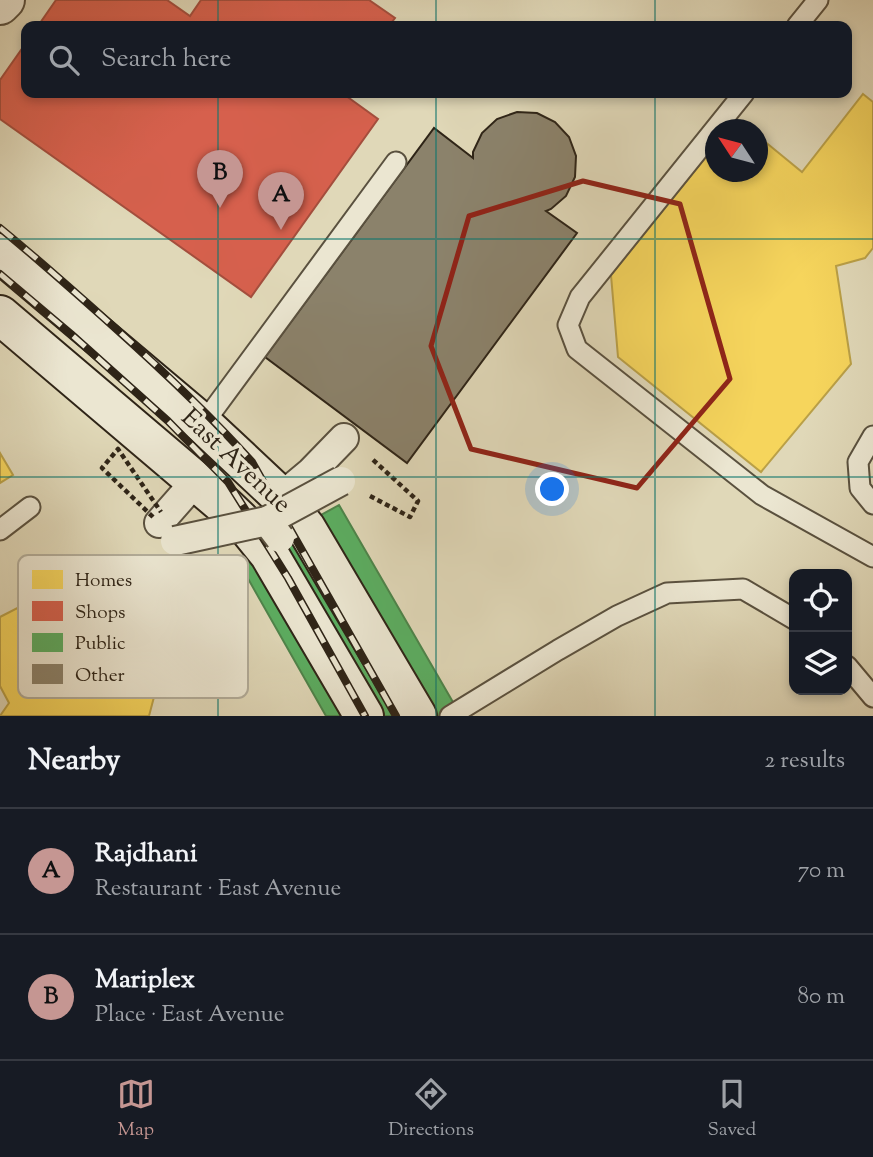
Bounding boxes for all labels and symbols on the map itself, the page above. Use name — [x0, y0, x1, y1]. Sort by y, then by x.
north arrow — [705, 119, 768, 182]
pin: B — [197, 150, 243, 208]
pin: A — [258, 172, 304, 230]
street label: East Avenue — [172, 401, 299, 523]
your location — [535, 472, 569, 506]
legend — [18, 555, 248, 698]
text: Homes — [75, 568, 132, 595]
text: Shops — [75, 600, 126, 627]
text: Public — [75, 631, 126, 658]
text: Other — [75, 663, 125, 690]

